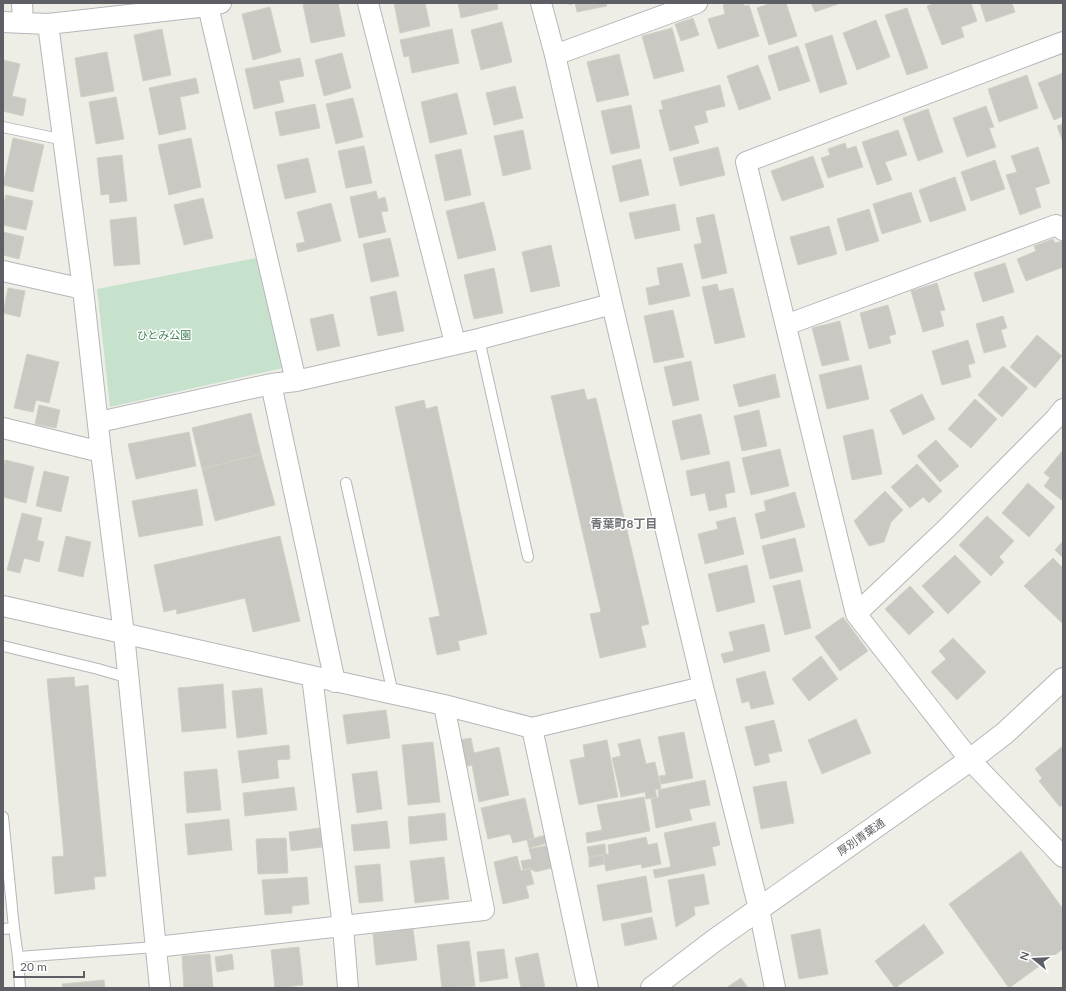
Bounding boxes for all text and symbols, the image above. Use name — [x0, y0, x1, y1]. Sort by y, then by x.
park label: ひとみ公園 — [137, 328, 191, 341]
district label: 青葉町8丁目 — [591, 516, 657, 531]
street label: 厚別青葉通 — [834, 815, 887, 858]
north arrow — [1014, 939, 1054, 979]
text: N — [1017, 950, 1032, 962]
scale bar — [14, 953, 84, 979]
text: 20 m — [20, 959, 47, 974]

